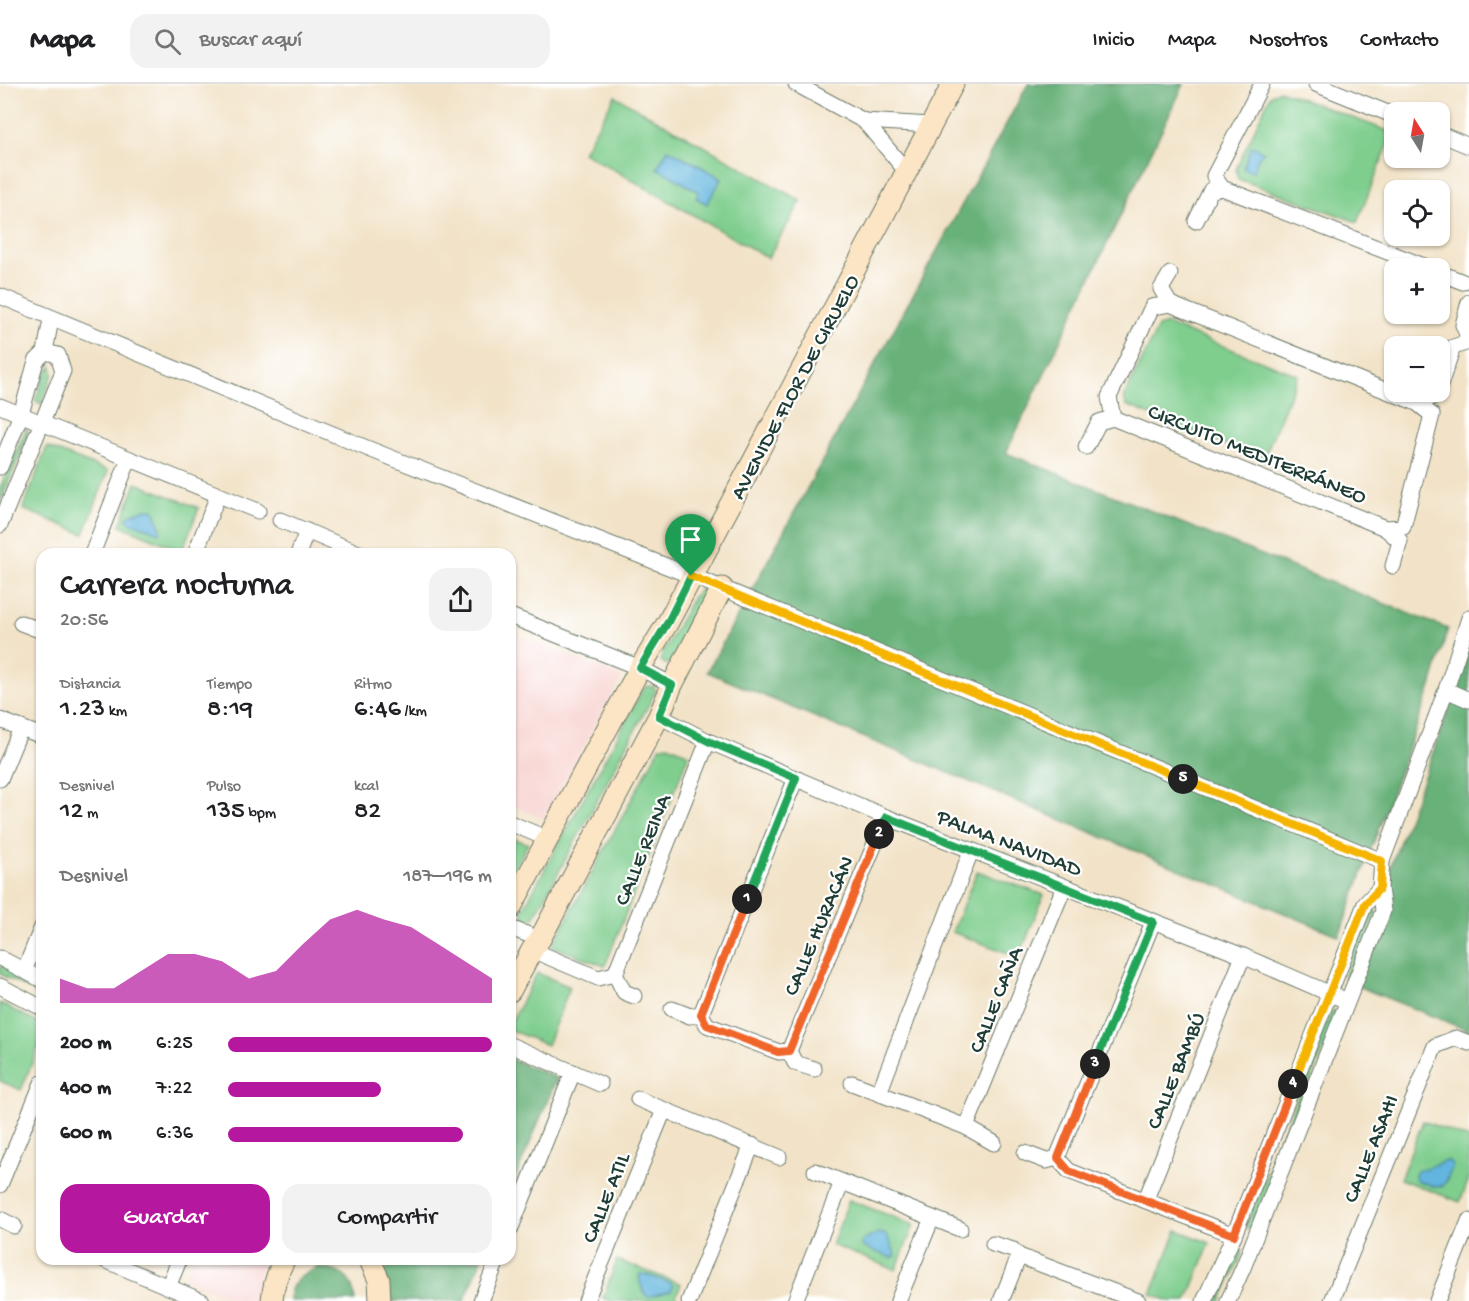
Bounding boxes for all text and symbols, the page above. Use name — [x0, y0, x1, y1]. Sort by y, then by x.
search box — [130, 14, 550, 68]
text: Mapa — [30, 25, 94, 58]
icon: search — [151, 25, 184, 58]
text: Buscar aquí — [199, 28, 302, 54]
text: Inicio — [1093, 29, 1135, 54]
text: Mapa — [1168, 29, 1216, 54]
text: Nosotros — [1249, 29, 1327, 54]
text: Contacto — [1360, 29, 1439, 54]
north arrow — [1384, 102, 1450, 168]
map controls — [1384, 102, 1450, 402]
button: locate — [1384, 180, 1450, 246]
button: + — [1384, 258, 1450, 324]
street label: AVENIDE FLOR DE CIRUELO — [726, 271, 867, 505]
button: − — [1384, 336, 1450, 402]
street label: CIRCUITO MEDITERRÁNEO — [1143, 400, 1370, 512]
pin — [665, 514, 716, 576]
icon: arrive — [674, 523, 707, 556]
text: Carrera nocturna — [60, 568, 293, 606]
button: share — [429, 568, 492, 631]
text: 20:56 — [60, 610, 108, 633]
text: Distancia — [60, 676, 121, 695]
text: Tiempo — [207, 676, 252, 695]
text: Ritmo — [354, 676, 392, 695]
text: 1.23 — [60, 695, 105, 726]
text: 8:19 — [207, 695, 253, 726]
text: 6:46 — [354, 695, 401, 726]
text: km — [105, 703, 127, 722]
text: /km — [401, 703, 427, 722]
pin: 5 — [1168, 764, 1198, 794]
text: 5 — [1179, 769, 1187, 788]
text: Desnivel — [60, 778, 114, 797]
text: Pulso — [207, 778, 241, 797]
text: kcal — [354, 778, 379, 797]
street label: CALLE REINA — [611, 790, 679, 910]
text: 12 — [60, 797, 83, 828]
text: 135 — [207, 797, 245, 828]
text: 82 — [354, 797, 381, 828]
text: m — [83, 805, 98, 824]
text: bpm — [245, 805, 276, 824]
street label: PALMA NAVIDAD — [931, 805, 1085, 885]
pin: 2 — [864, 819, 894, 849]
text: 2 — [875, 824, 883, 843]
street label: CALLE HURACÁN — [780, 853, 862, 1000]
text: Desnivel — [60, 866, 128, 889]
text: 187–196 m — [403, 866, 492, 889]
pin: 1 — [732, 884, 762, 914]
text: 1 — [744, 889, 750, 908]
street label: CALLE CAÑA — [965, 943, 1031, 1057]
street label: CALLE BAMBÚ — [1143, 1009, 1213, 1134]
text: 200 m — [60, 1033, 111, 1056]
text: 6:25 — [156, 1033, 193, 1056]
pin: 3 — [1080, 1049, 1110, 1079]
text: 3 — [1091, 1054, 1099, 1073]
pin: 4 — [1278, 1069, 1308, 1099]
text: 4 — [1289, 1074, 1297, 1093]
text: 400 m — [60, 1078, 111, 1101]
text: 7:22 — [156, 1078, 192, 1101]
street label: CALLE ASAHI — [1339, 1092, 1406, 1207]
text: 600 m — [60, 1123, 112, 1146]
text: 6:36 — [156, 1123, 193, 1146]
street label: CALLE ATIL — [578, 1149, 638, 1247]
button: Guardar — [60, 1184, 270, 1253]
button: Compartir — [282, 1184, 492, 1253]

